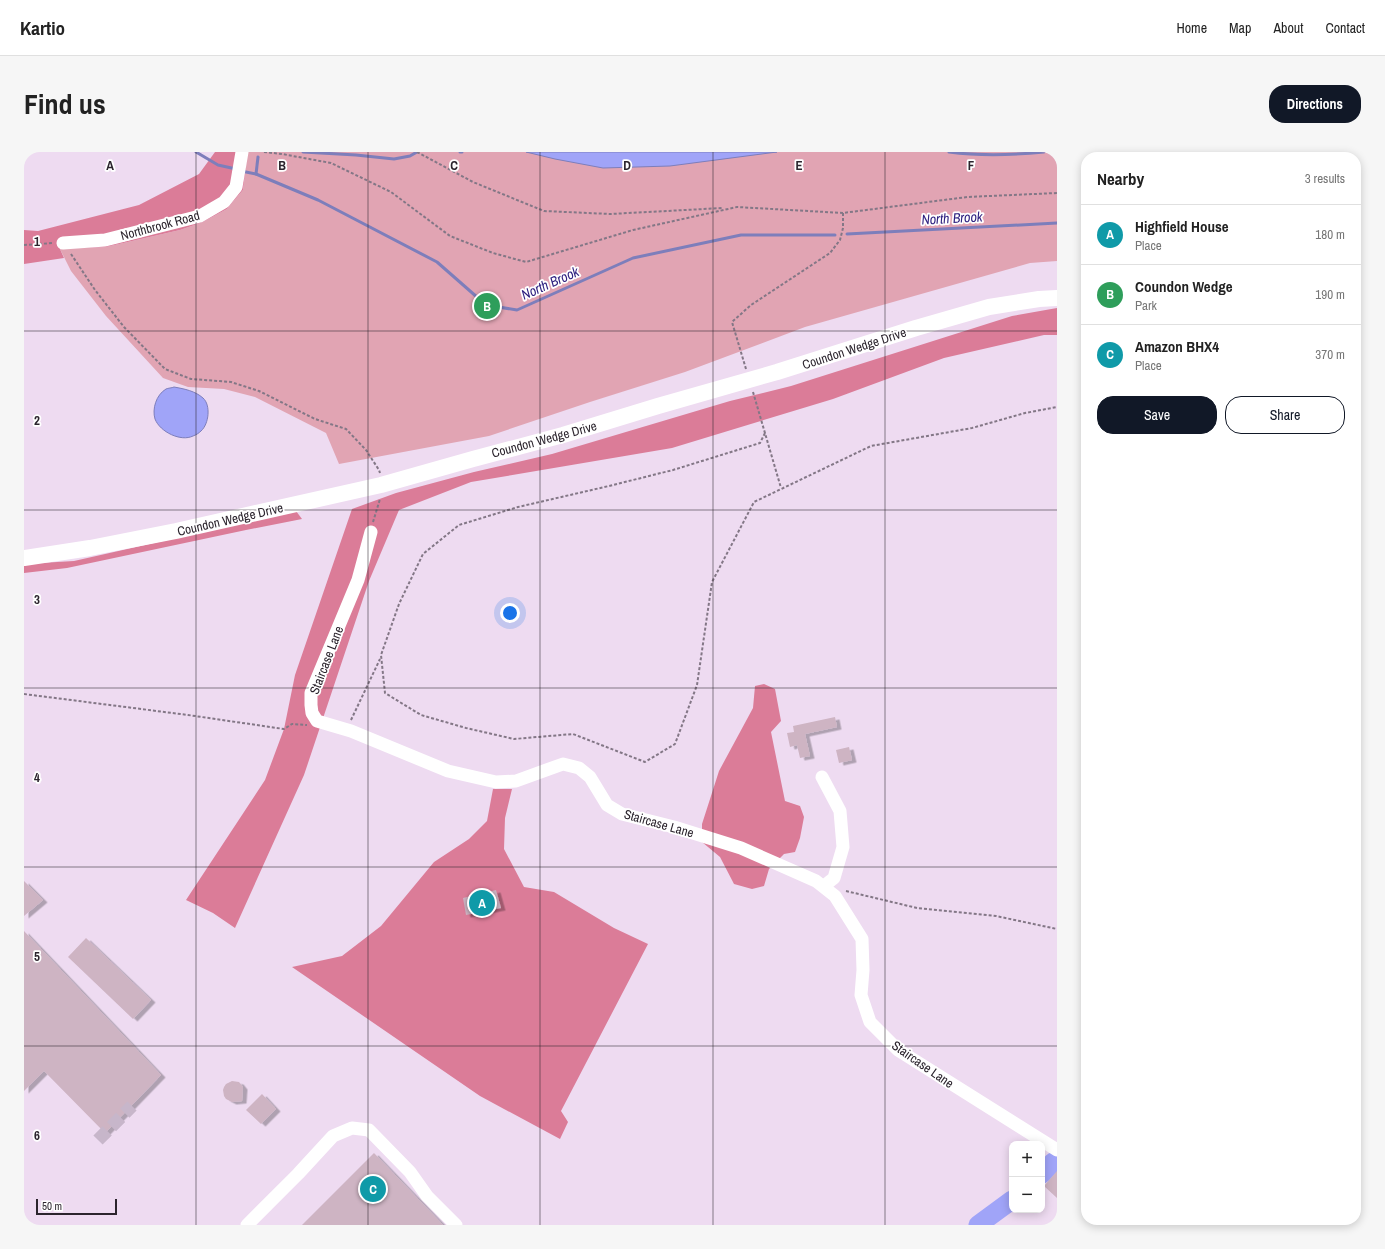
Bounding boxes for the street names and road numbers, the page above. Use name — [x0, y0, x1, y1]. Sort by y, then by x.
street label: Northbrook Road — [119, 207, 202, 244]
street label: Coundon Wedge Drive — [800, 324, 908, 373]
street label: Coundon Wedge Drive — [490, 417, 599, 462]
street label: Coundon Wedge Drive — [175, 499, 285, 540]
street label: Staircase Lane — [306, 624, 347, 697]
street label: Staircase Lane — [622, 805, 696, 842]
street label: Staircase Lane — [888, 1037, 957, 1092]

